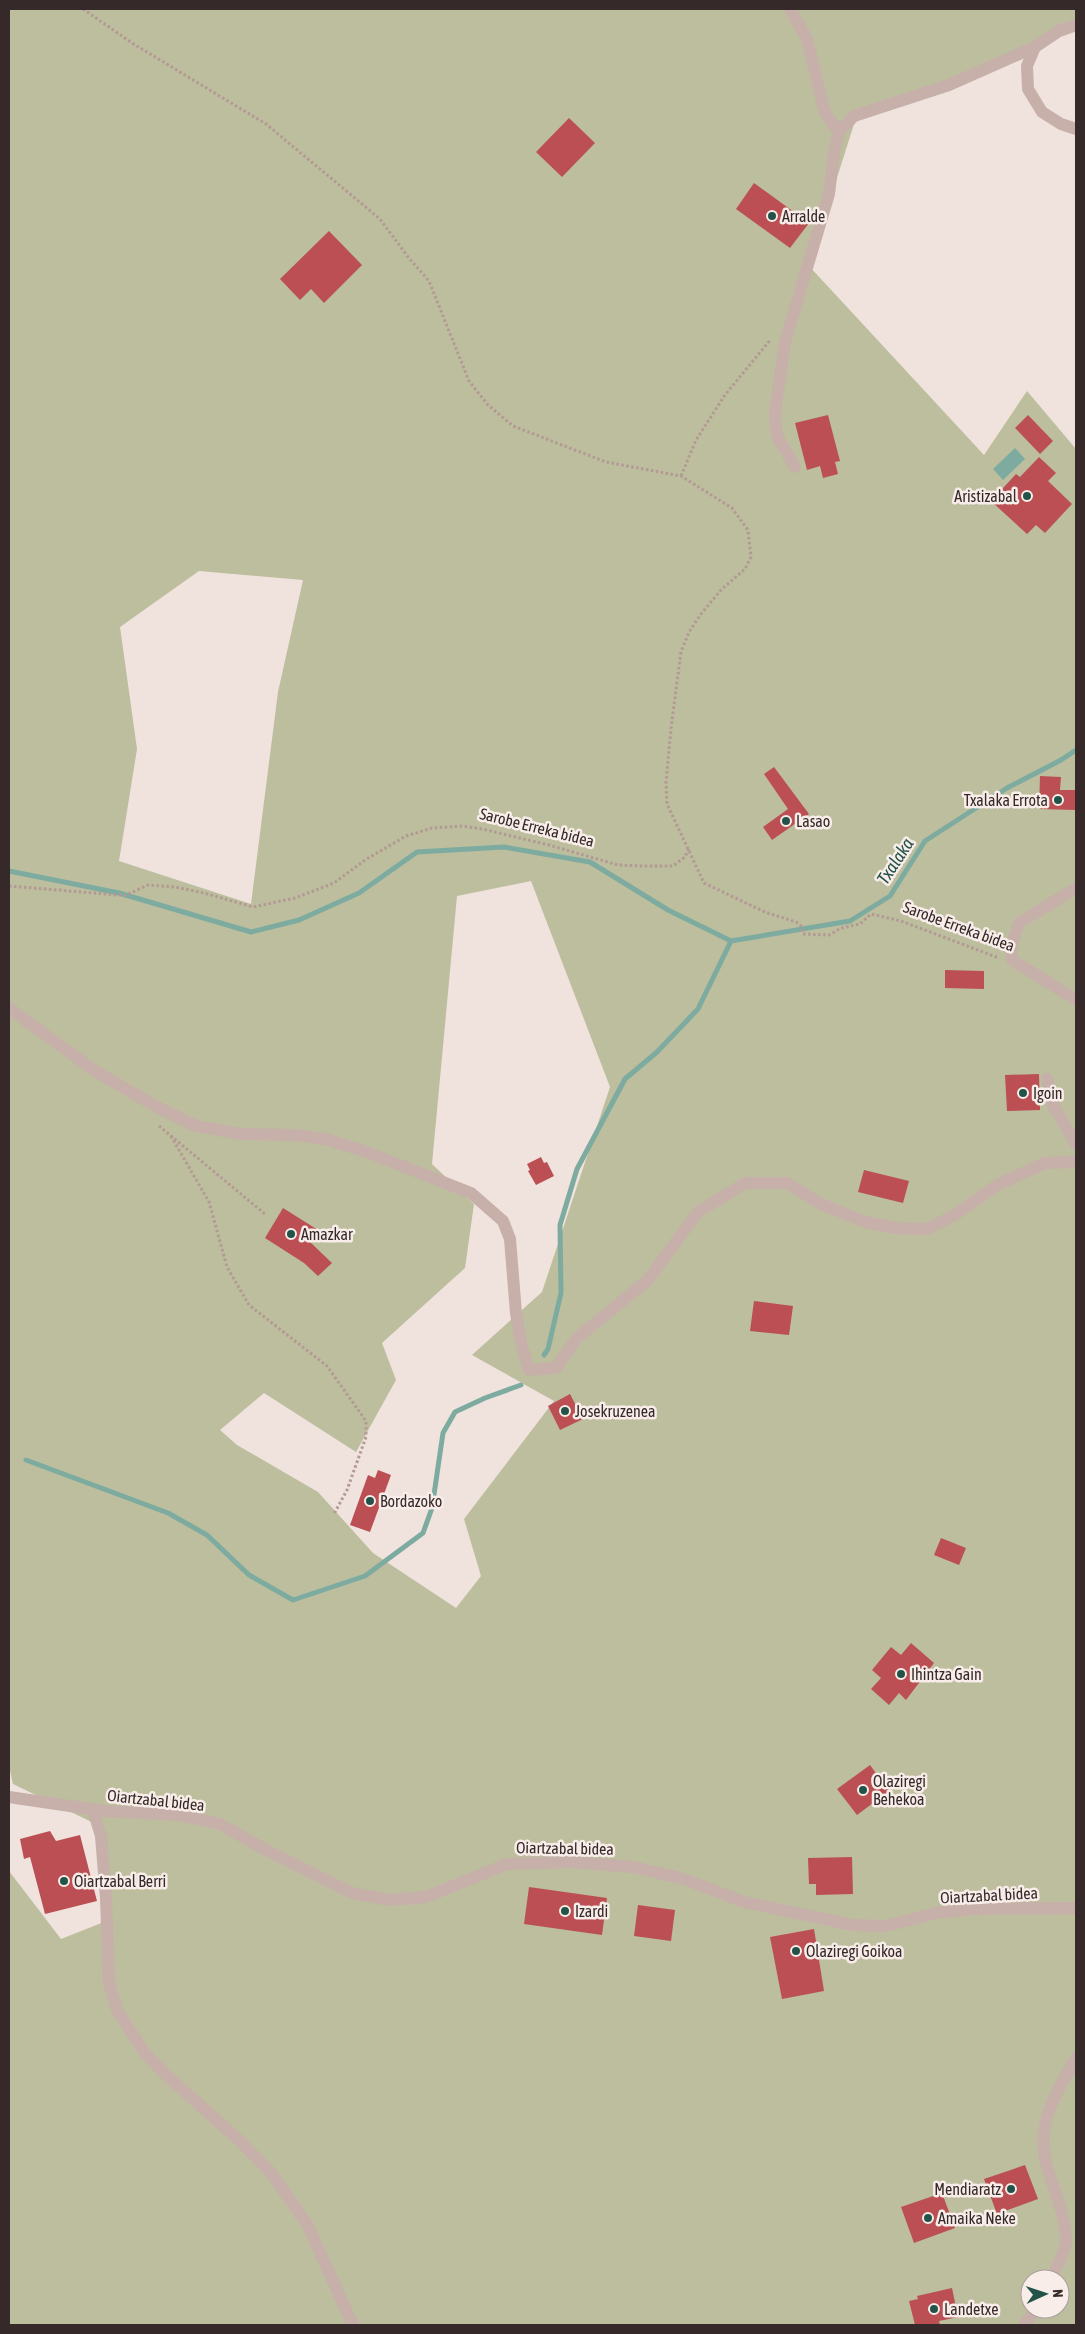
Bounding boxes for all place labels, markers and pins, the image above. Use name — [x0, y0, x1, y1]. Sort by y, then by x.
place label: Arralde — [782, 207, 825, 225]
marker: Arralde — [766, 210, 778, 222]
place label: Aristizabal — [954, 487, 1018, 505]
marker: Aristizabal — [1021, 490, 1033, 502]
place label: Txalaka Errota — [964, 791, 1048, 809]
marker: Txalaka Errota — [1052, 794, 1064, 806]
place label: Lasao — [796, 812, 830, 830]
marker: Lasao — [780, 815, 792, 827]
place label: Igoin — [1033, 1084, 1063, 1103]
marker: Igoin — [1017, 1087, 1029, 1099]
place label: Amazkar — [301, 1225, 353, 1243]
marker: Amazkar — [285, 1228, 297, 1240]
place label: Josekruzenea — [575, 1402, 655, 1420]
marker: Josekruzenea — [559, 1405, 571, 1417]
place label: Bordazoko — [380, 1492, 442, 1510]
marker: Bordazoko — [364, 1495, 376, 1507]
place label: Ihintza Gain — [911, 1665, 982, 1683]
marker: Ihintza Gain — [895, 1668, 907, 1680]
place label: Olaziregi Behekoa — [873, 1772, 926, 1808]
marker: Olaziregi Behekoa — [857, 1784, 869, 1796]
place label: Oiartzabal Berri — [74, 1872, 166, 1890]
marker: Oiartzabal Berri — [58, 1875, 70, 1887]
place label: Izardi — [575, 1902, 608, 1920]
marker: Izardi — [559, 1905, 571, 1917]
place label: Olaziregi Goikoa — [806, 1942, 903, 1961]
marker: Olaziregi Goikoa — [790, 1945, 802, 1957]
place label: Mendiaratz — [934, 2180, 1001, 2198]
marker: Mendiaratz — [1005, 2183, 1017, 2195]
place label: Amaika Neke — [938, 2209, 1016, 2227]
marker: Amaika Neke — [922, 2212, 934, 2224]
place label: Landetxe — [944, 2300, 998, 2318]
marker: Landetxe — [928, 2303, 940, 2315]

